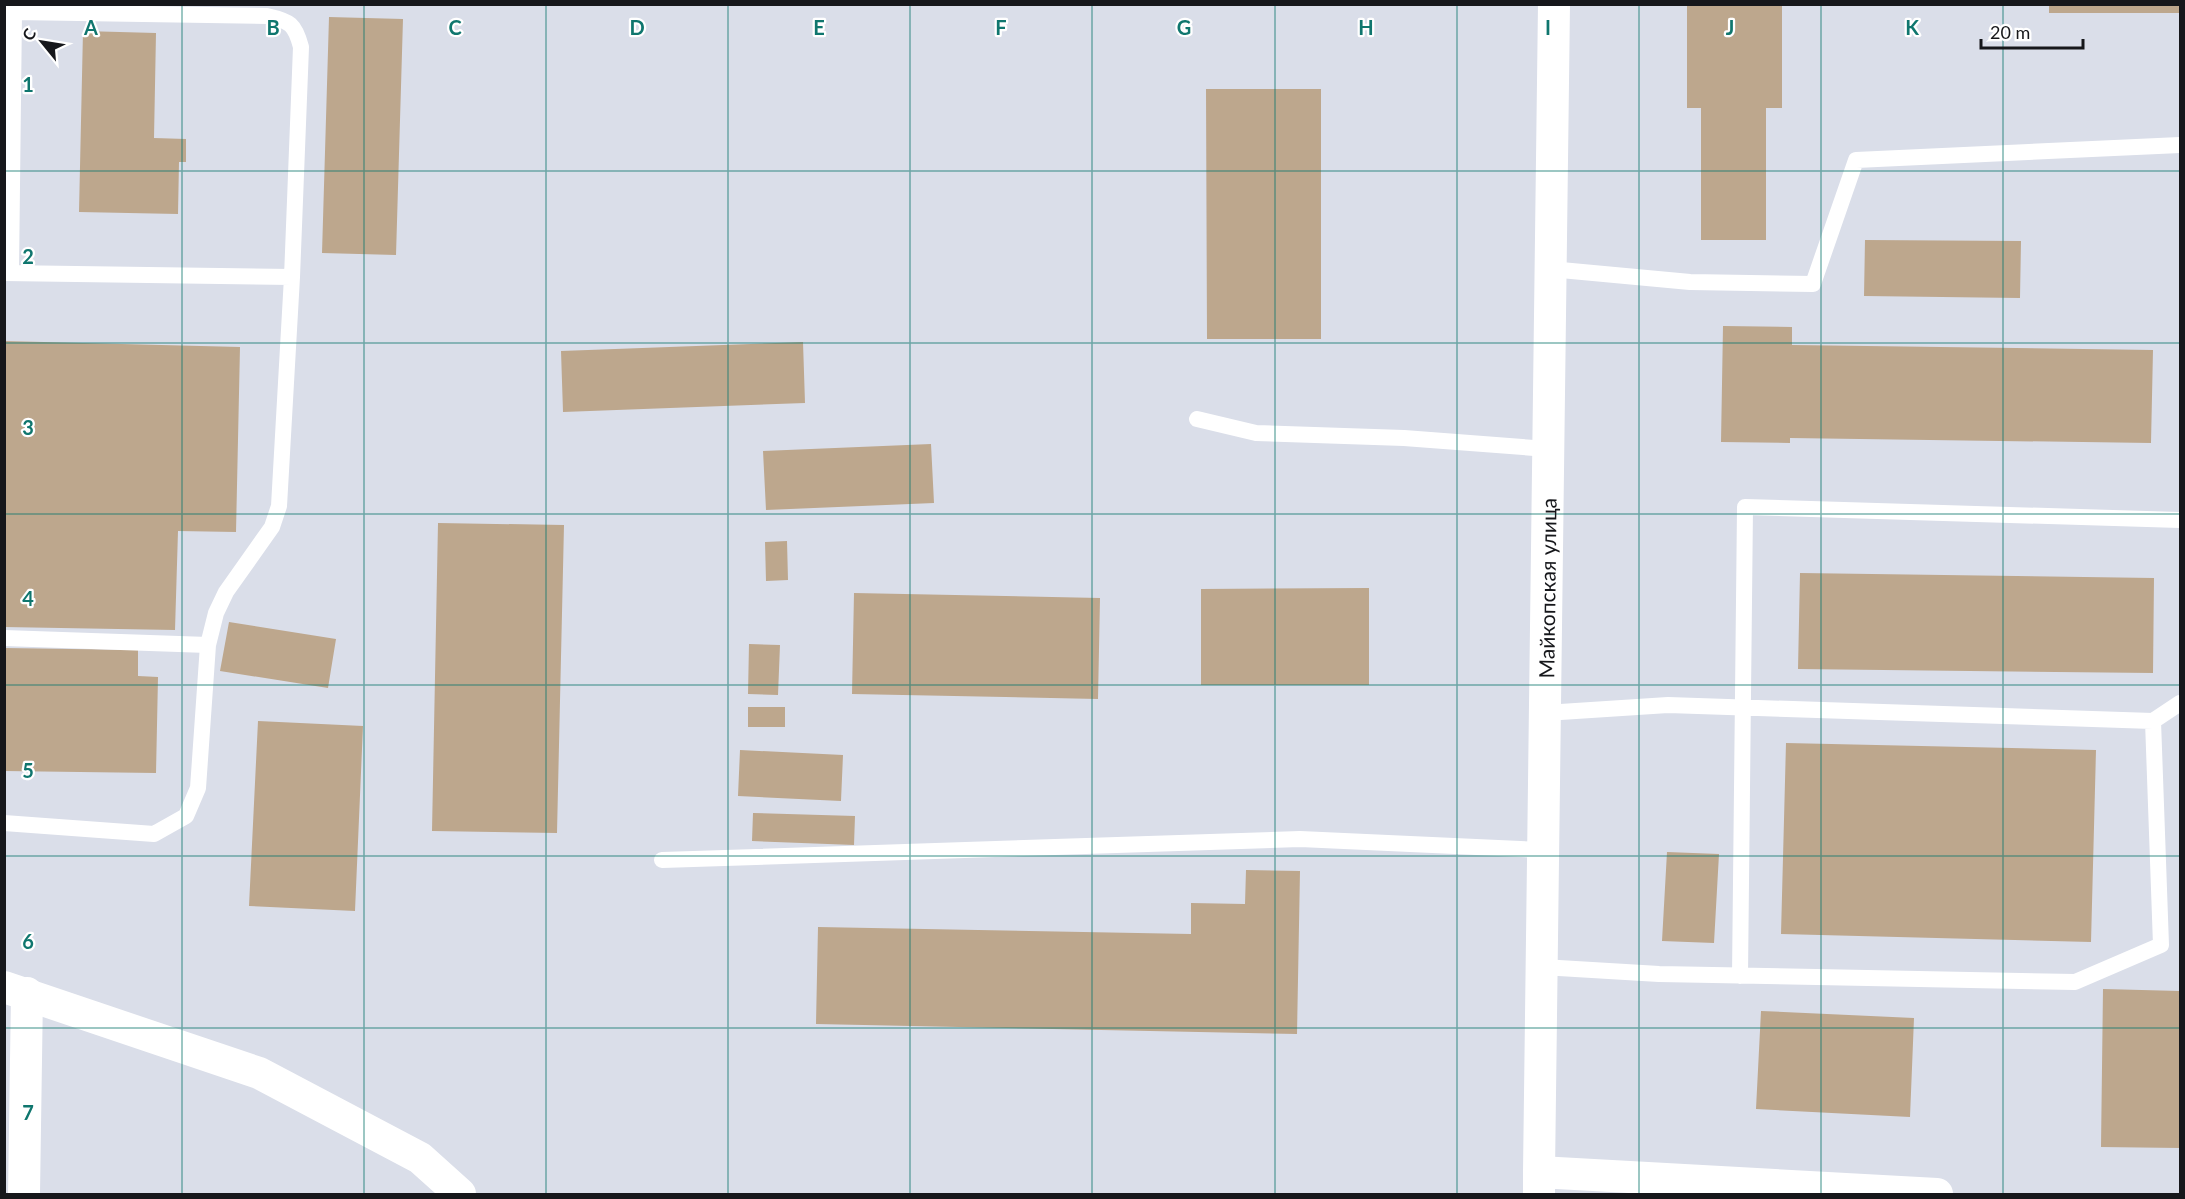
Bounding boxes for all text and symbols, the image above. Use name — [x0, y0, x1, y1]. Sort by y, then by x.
north arrow — [12, 12, 72, 72]
scale bar — [1981, 12, 2083, 50]
text: A — [83, 15, 98, 39]
text: B — [266, 15, 280, 39]
text: C — [448, 15, 462, 39]
text: D — [629, 15, 645, 39]
text: E — [813, 15, 825, 39]
text: F — [995, 15, 1007, 39]
text: G — [1177, 15, 1191, 39]
text: H — [1358, 15, 1374, 39]
text: I — [1545, 15, 1551, 39]
text: J — [1726, 15, 1734, 39]
text: K — [1905, 15, 1919, 39]
text: 20 m — [1990, 21, 2030, 43]
text: С — [18, 25, 40, 44]
text: 1 — [22, 72, 34, 96]
text: 2 — [22, 244, 34, 268]
text: 3 — [22, 415, 34, 439]
street label: Майкопская улица — [1533, 498, 1560, 678]
text: 4 — [22, 586, 34, 610]
text: 5 — [22, 758, 34, 782]
text: 6 — [22, 929, 34, 953]
text: 7 — [22, 1100, 34, 1124]

